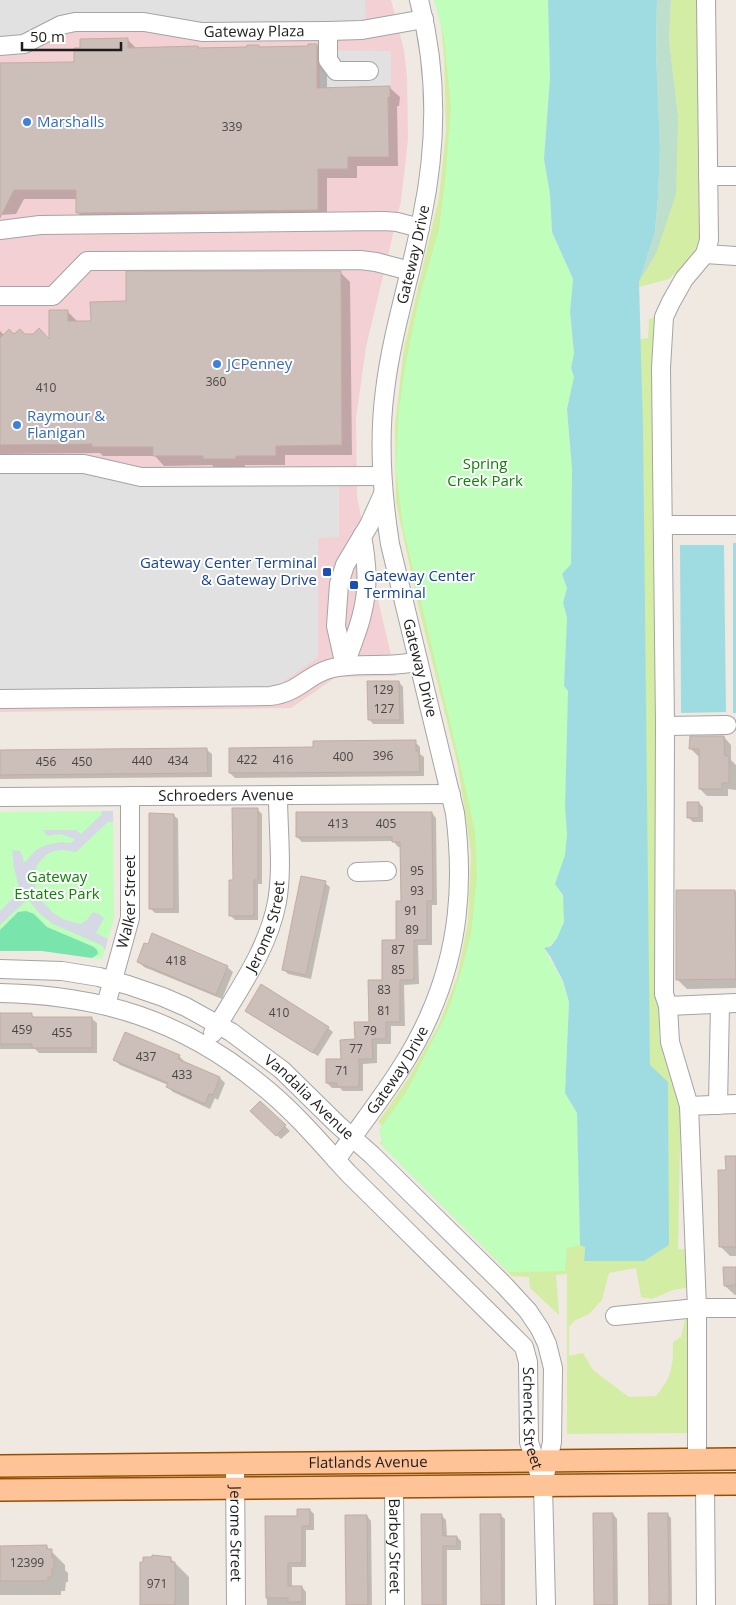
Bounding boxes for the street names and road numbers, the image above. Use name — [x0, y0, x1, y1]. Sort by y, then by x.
street label: Gateway Plaza — [204, 20, 305, 41]
street label: Gateway Drive — [391, 203, 433, 306]
street label: Gateway Drive — [399, 616, 443, 719]
street label: Schroeders Avenue — [158, 784, 294, 805]
street label: Walker Street — [111, 855, 139, 951]
street label: Jerome Street — [239, 880, 288, 977]
street label: Gateway Drive — [361, 1022, 432, 1118]
street label: Vandalia Avenue — [261, 1049, 359, 1143]
street label: Schenck Street — [519, 1367, 548, 1472]
street label: Flatlands Avenue — [308, 1451, 428, 1472]
street label: Jerome Street — [226, 1484, 247, 1582]
street label: Barbey Street — [385, 1498, 406, 1594]

